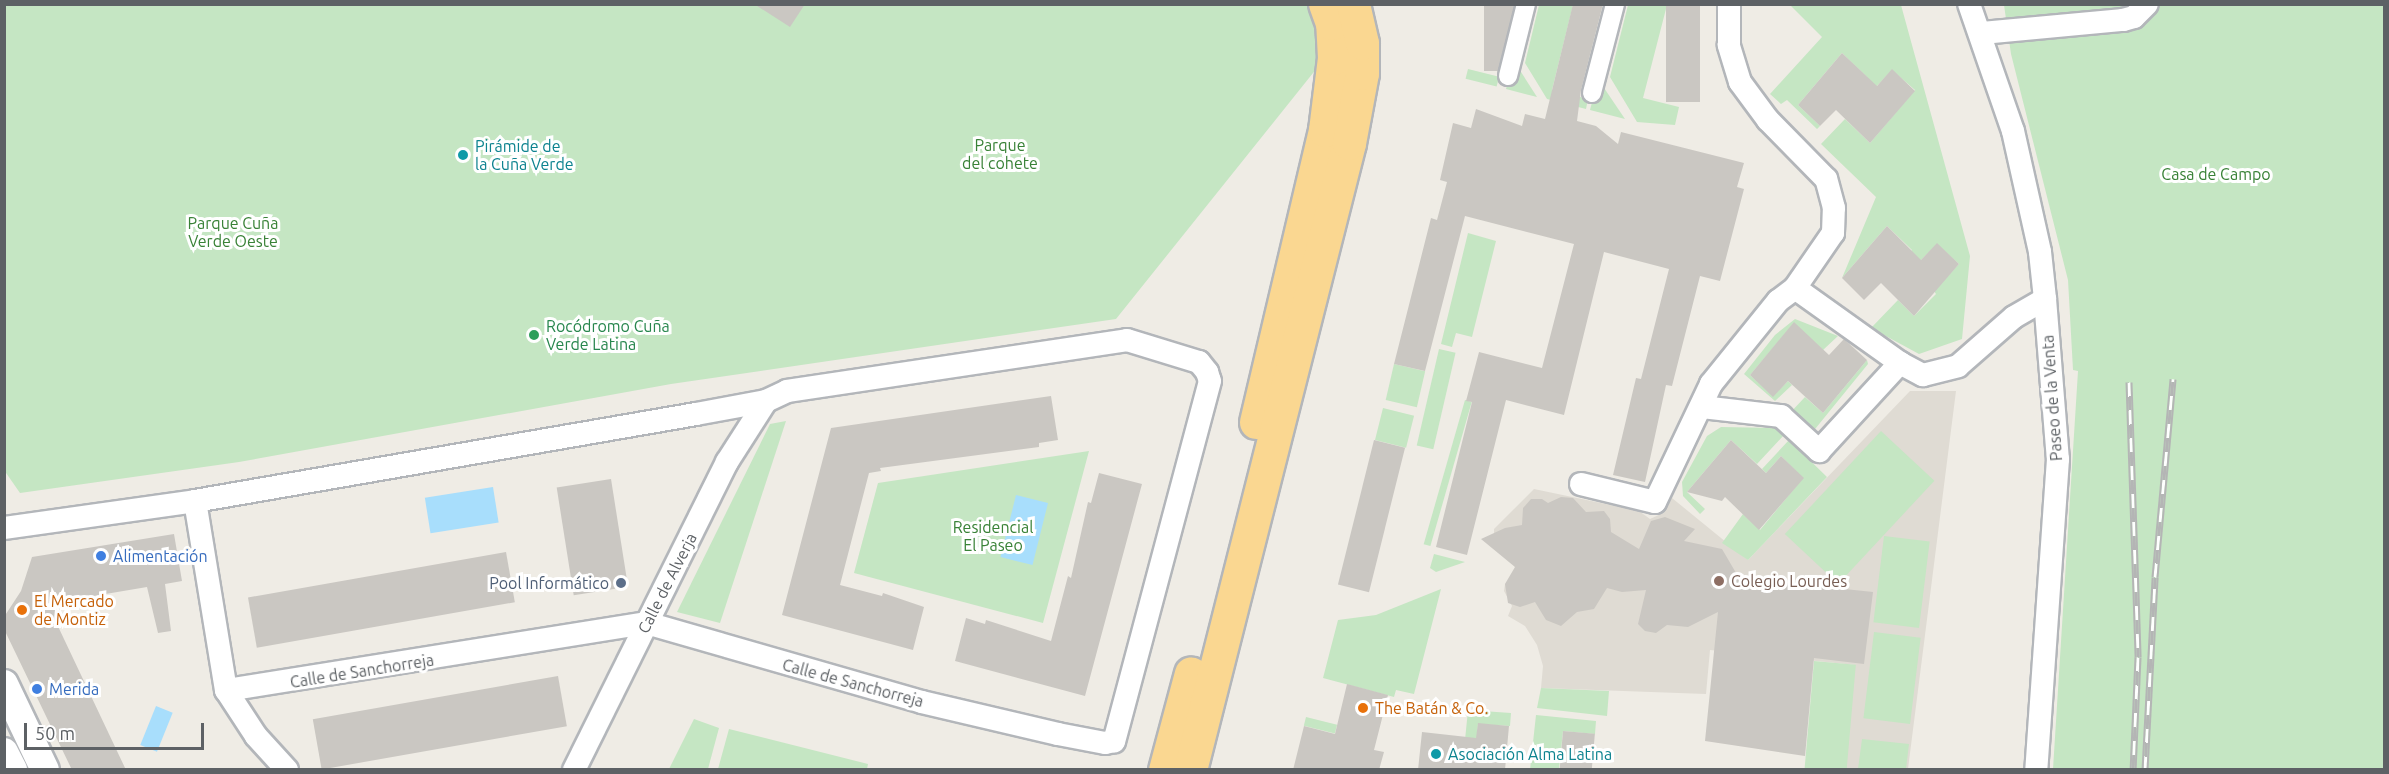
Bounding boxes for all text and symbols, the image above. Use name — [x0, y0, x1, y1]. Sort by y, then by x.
park label: Parque del cohete — [962, 135, 1038, 173]
place label: Pirámide de la Cuña Verde — [475, 136, 574, 174]
marker: Pirámide de la Cuña Verde — [456, 148, 470, 162]
park label: Casa de Campo — [2161, 164, 2271, 184]
park label: Parque Cuña Verde Oeste — [188, 213, 278, 251]
place label: Rocódromo Cuña Verde Latina — [546, 316, 670, 354]
marker: Rocódromo Cuña Verde Latina — [527, 328, 541, 342]
street label: Paseo de la Venta — [2038, 334, 2066, 462]
park label: Residencial El Paseo — [953, 517, 1033, 555]
street label: Calle de Alverja — [633, 530, 701, 636]
place label: Alimentación — [113, 546, 208, 566]
marker: Alimentación — [94, 549, 108, 563]
place label: Colegio Lourdes — [1731, 571, 1847, 591]
place label: Pool Informático — [489, 573, 609, 593]
marker: Colegio Lourdes — [1712, 574, 1726, 588]
marker: Pool Informático — [614, 576, 628, 590]
place label: El Mercado de Montiz — [34, 591, 114, 629]
marker: El Mercado de Montiz — [15, 603, 29, 617]
street label: Calle de Sanchorreja — [289, 650, 435, 692]
street label: Calle de Sanchorreja — [780, 655, 926, 711]
place label: Merida — [49, 679, 99, 699]
marker: Merida — [30, 682, 44, 696]
place label: The Batán & Co. — [1375, 698, 1488, 718]
marker: The Batán & Co. — [1356, 701, 1370, 715]
scale bar — [27, 711, 207, 749]
text: 50 m — [35, 723, 75, 743]
place label: Asociación Alma Latina — [1448, 744, 1612, 764]
marker: Asociación Alma Latina — [1429, 747, 1443, 761]

